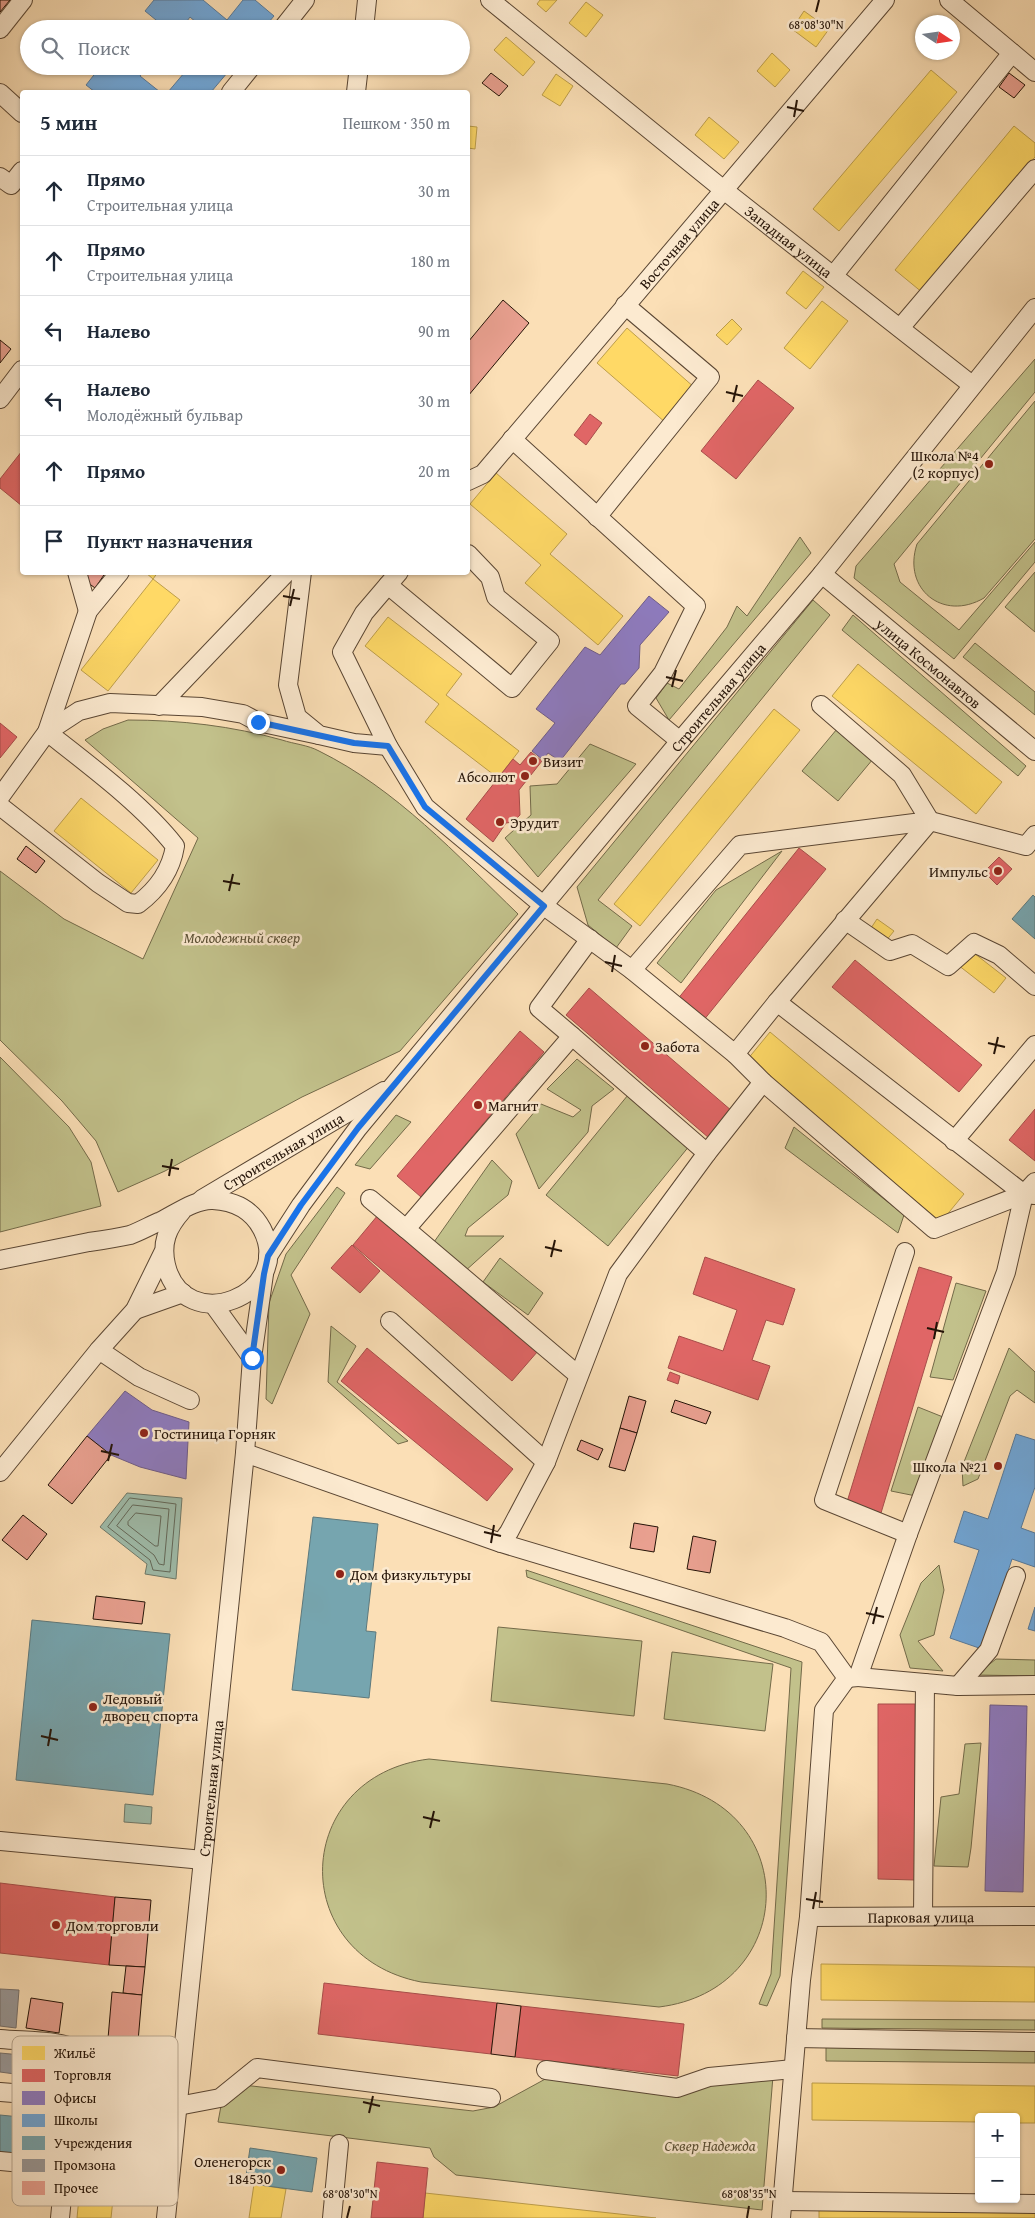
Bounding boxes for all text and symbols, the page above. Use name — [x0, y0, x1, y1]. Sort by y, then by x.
north arrow — [915, 15, 960, 60]
text: 68°08'30"N — [788, 16, 844, 33]
search box — [20, 20, 470, 75]
icon: search — [38, 34, 66, 62]
text: Поиск — [78, 34, 130, 62]
text: 5 мин — [40, 107, 97, 138]
text: Пешком · 350 m — [343, 111, 450, 135]
text: Прямо — [87, 165, 145, 193]
icon: ahead — [40, 177, 68, 205]
text: 30 m — [418, 179, 450, 203]
text: Строительная улица — [87, 193, 233, 217]
street label: Восточная улица — [634, 193, 724, 293]
street label: Западная улица — [741, 200, 838, 283]
text: Прямо — [87, 235, 145, 263]
icon: ahead — [40, 247, 68, 275]
text: 180 m — [410, 249, 450, 273]
text: Строительная улица — [87, 263, 233, 287]
icon: left — [40, 317, 68, 345]
text: Налево — [87, 317, 150, 345]
text: 90 m — [418, 319, 450, 343]
text: Налево — [87, 375, 150, 403]
icon: left — [40, 387, 68, 415]
text: 30 m — [418, 389, 450, 413]
text: Молодёжный бульвар — [87, 403, 243, 427]
place label: Школа №4 (2 корпус) — [911, 445, 979, 483]
icon: ahead — [40, 457, 68, 485]
text: Прямо — [87, 457, 145, 485]
marker: Школа №4 (2 корпус) — [983, 458, 995, 470]
text: 20 m — [418, 459, 450, 483]
icon: arrive — [40, 527, 68, 555]
text: Пункт назначения — [87, 527, 253, 555]
street label: улица Космонавтов — [871, 612, 986, 713]
street label: Строительная улица — [665, 637, 771, 756]
route end — [247, 711, 270, 734]
place label: Визит — [543, 751, 584, 772]
marker: Визит — [527, 755, 539, 767]
place label: Абсолют — [458, 766, 516, 787]
marker: Абсолют — [519, 770, 531, 782]
place label: Эрудит — [510, 812, 559, 833]
marker: Эрудит — [494, 816, 506, 828]
place label: Импульс — [929, 861, 988, 882]
marker: Импульс — [992, 865, 1004, 877]
park label: Молодежный сквер — [184, 927, 300, 948]
place label: Забота — [655, 1036, 700, 1057]
marker: Забота — [639, 1040, 651, 1052]
place label: Магнит — [488, 1095, 539, 1116]
marker: Магнит — [472, 1099, 484, 1111]
street label: Строительная улица — [219, 1107, 348, 1195]
route start — [241, 1347, 264, 1370]
place label: Гостиница Горняк — [154, 1423, 276, 1444]
marker: Гостиница Горняк — [138, 1427, 150, 1439]
place label: Школа №21 — [913, 1456, 988, 1477]
marker: Школа №21 — [992, 1460, 1004, 1472]
place label: Дом физкультуры — [349, 1564, 472, 1585]
marker: Дом физкультуры — [334, 1568, 346, 1580]
place label: Ледовый дворец спорта — [103, 1688, 199, 1726]
marker: Ледовый дворец спорта — [87, 1701, 99, 1713]
street label: Строительная улица — [193, 1718, 228, 1858]
street label: Парковая улица — [868, 1906, 975, 1927]
place label: Дом торговли — [65, 1915, 159, 1936]
marker: Дом торговли — [50, 1919, 62, 1931]
legend — [12, 2036, 178, 2206]
text: Жильё — [53, 2043, 96, 2063]
text: Торговля — [54, 2065, 111, 2085]
text: Офисы — [54, 2088, 96, 2108]
text: Школы — [54, 2110, 98, 2130]
map controls — [975, 2113, 1020, 2203]
button: + — [975, 2113, 1020, 2158]
text: Учреждения — [54, 2133, 132, 2153]
park label: Сквер Надежда — [664, 2135, 756, 2156]
place label: Оленегорск 184530 — [194, 2151, 271, 2189]
text: Промзона — [54, 2155, 116, 2175]
button: − — [975, 2158, 1020, 2203]
marker: Оленегорск 184530 — [275, 2164, 287, 2176]
text: Прочее — [54, 2178, 99, 2198]
text: 68°08'30"N — [322, 2185, 378, 2202]
text: 68°08'35"N — [721, 2185, 777, 2202]

